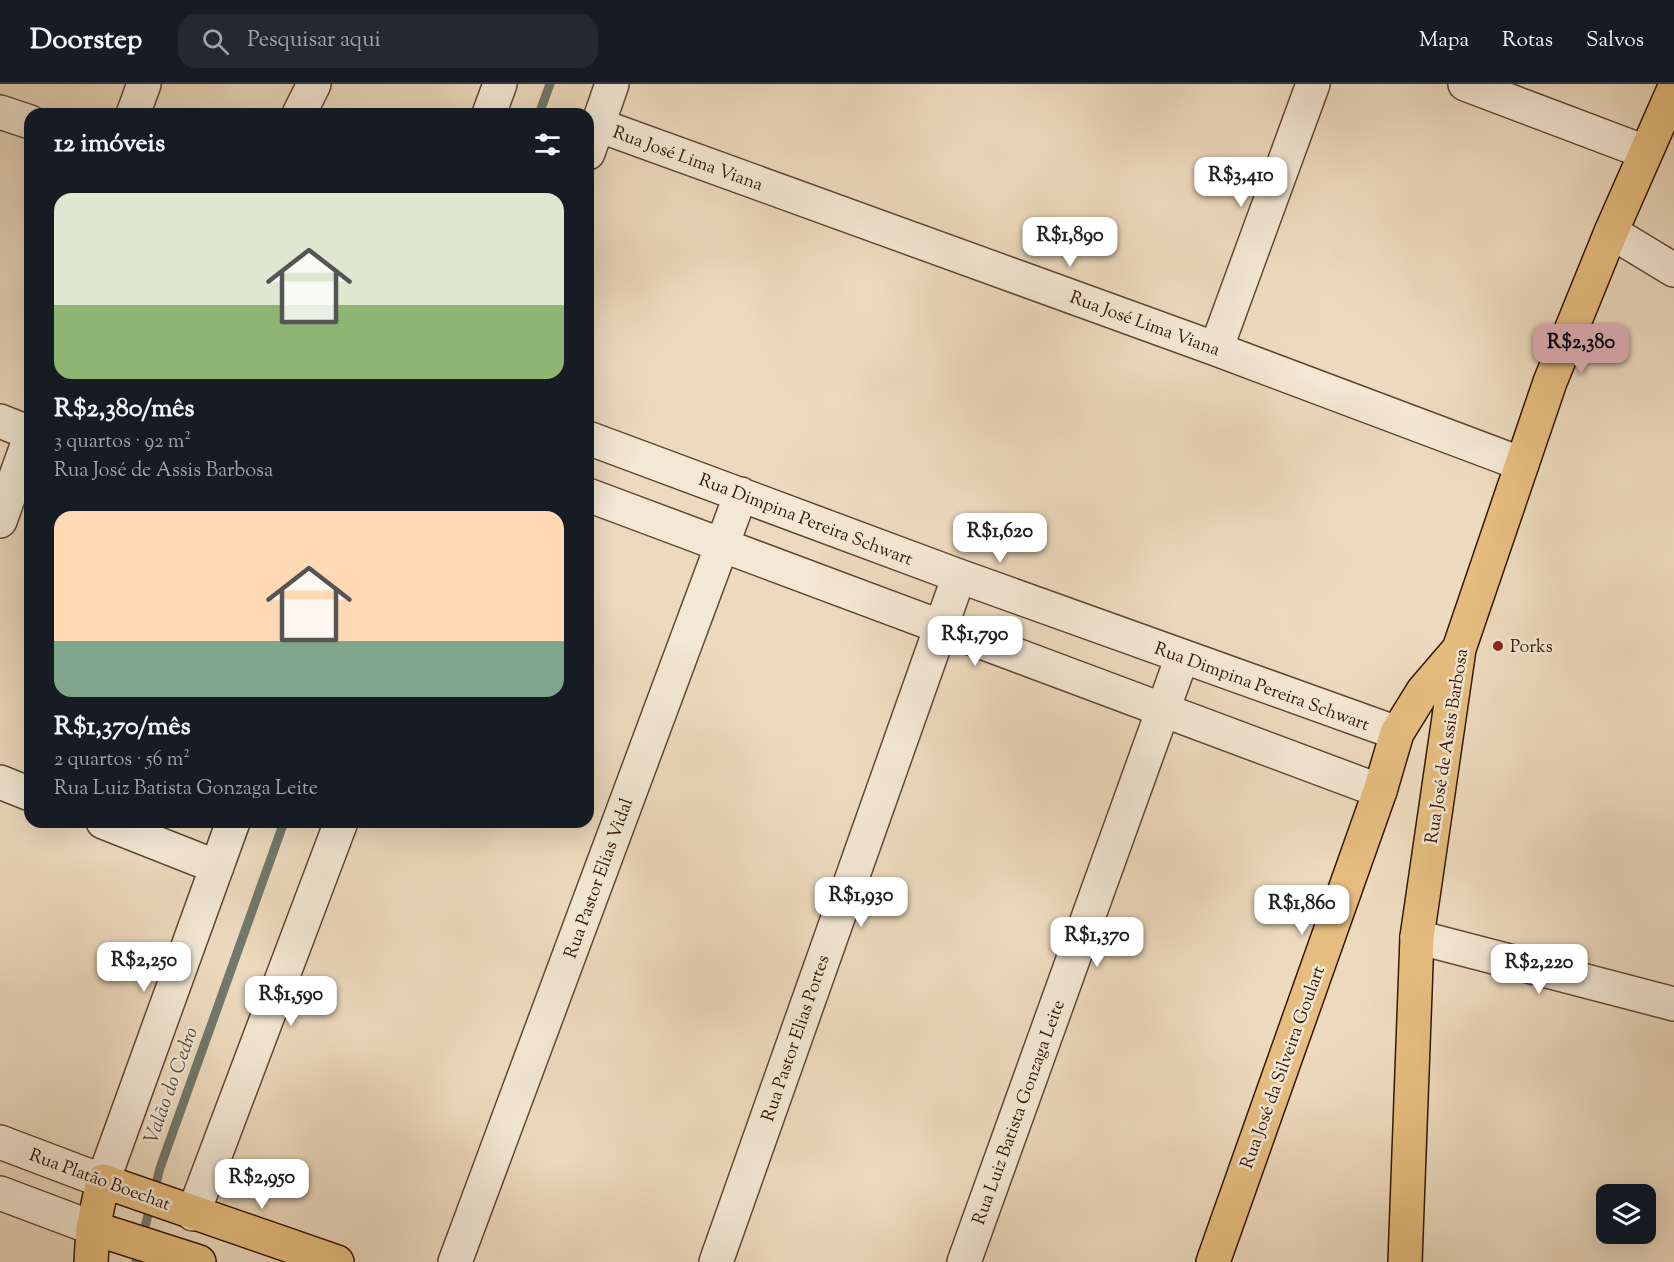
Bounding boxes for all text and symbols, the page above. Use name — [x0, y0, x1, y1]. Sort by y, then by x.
search box — [178, 14, 598, 68]
text: Doorstep — [30, 21, 142, 61]
icon: search — [199, 25, 232, 58]
text: Pesquisar aqui — [247, 25, 381, 57]
text: Mapa — [1419, 26, 1469, 56]
text: Rotas — [1502, 26, 1553, 56]
text: Salvos — [1586, 26, 1644, 56]
street label: Rua José Lima Viana — [609, 121, 766, 199]
text: 12 imóveis — [54, 126, 165, 163]
icon: filters — [531, 128, 564, 161]
pin: R$3,410 — [1186, 157, 1296, 208]
text: R$3,410 — [1208, 162, 1274, 191]
pin: R$1,890 — [1015, 217, 1125, 268]
text: R$1,890 — [1036, 222, 1104, 251]
icon: home — [255, 232, 363, 340]
street label: Rua José Lima Viana — [1066, 286, 1223, 364]
pin: R$2,380 — [1526, 324, 1636, 375]
text: R$2,380 — [1547, 329, 1615, 358]
text: R$2,380/mês — [54, 391, 195, 428]
text: 3 quartos · 92 m² — [54, 428, 191, 457]
text: Rua José de Assis Barbosa — [54, 457, 273, 486]
street label: Rua Dimpina Pereira Schwart — [695, 468, 916, 574]
pin: R$1,620 — [945, 513, 1055, 564]
text: R$1,620 — [967, 518, 1033, 547]
icon: home — [255, 550, 363, 658]
pin: R$1,790 — [920, 616, 1030, 667]
text: R$1,790 — [942, 621, 1008, 650]
place label: Porks — [1510, 635, 1553, 661]
street label: Rua Dimpina Pereira Schwart — [1150, 637, 1373, 739]
marker: Porks — [1491, 639, 1505, 653]
street label: Rua José de Assis Barbosa — [1420, 647, 1476, 846]
text: R$1,370/mês — [54, 709, 191, 746]
text: 2 quartos · 56 m² — [54, 746, 190, 775]
text: Rua Luiz Batista Gonzaga Leite — [54, 775, 318, 804]
street label: Rua Pastor Elias Vidal — [559, 795, 641, 963]
pin: R$1,930 — [806, 877, 916, 928]
text: R$1,930 — [829, 882, 893, 911]
pin: R$1,860 — [1247, 885, 1357, 936]
text: R$1,860 — [1268, 890, 1336, 919]
pin: R$1,370 — [1042, 917, 1152, 968]
text: R$1,370 — [1064, 922, 1130, 951]
pin: R$2,250 — [89, 942, 199, 993]
pin: R$2,220 — [1484, 944, 1594, 995]
text: R$2,250 — [111, 947, 177, 976]
text: R$2,220 — [1505, 949, 1573, 978]
street label: Rua Pastor Elias Portes — [756, 952, 838, 1125]
street label: Rua José da Silveira Goulart — [1235, 963, 1333, 1173]
pin: R$1,590 — [236, 976, 346, 1027]
text: R$1,590 — [259, 981, 323, 1010]
street label: Rua Luiz Batista Gonzaga Leite — [967, 997, 1073, 1229]
water label: Valão do Cedro — [138, 1024, 207, 1148]
street label: Rua Platão Boechat — [25, 1143, 174, 1218]
pin: R$2,950 — [207, 1159, 317, 1210]
text: R$2,950 — [229, 1164, 295, 1193]
map controls — [1596, 1184, 1656, 1244]
button: layers — [1596, 1184, 1656, 1244]

